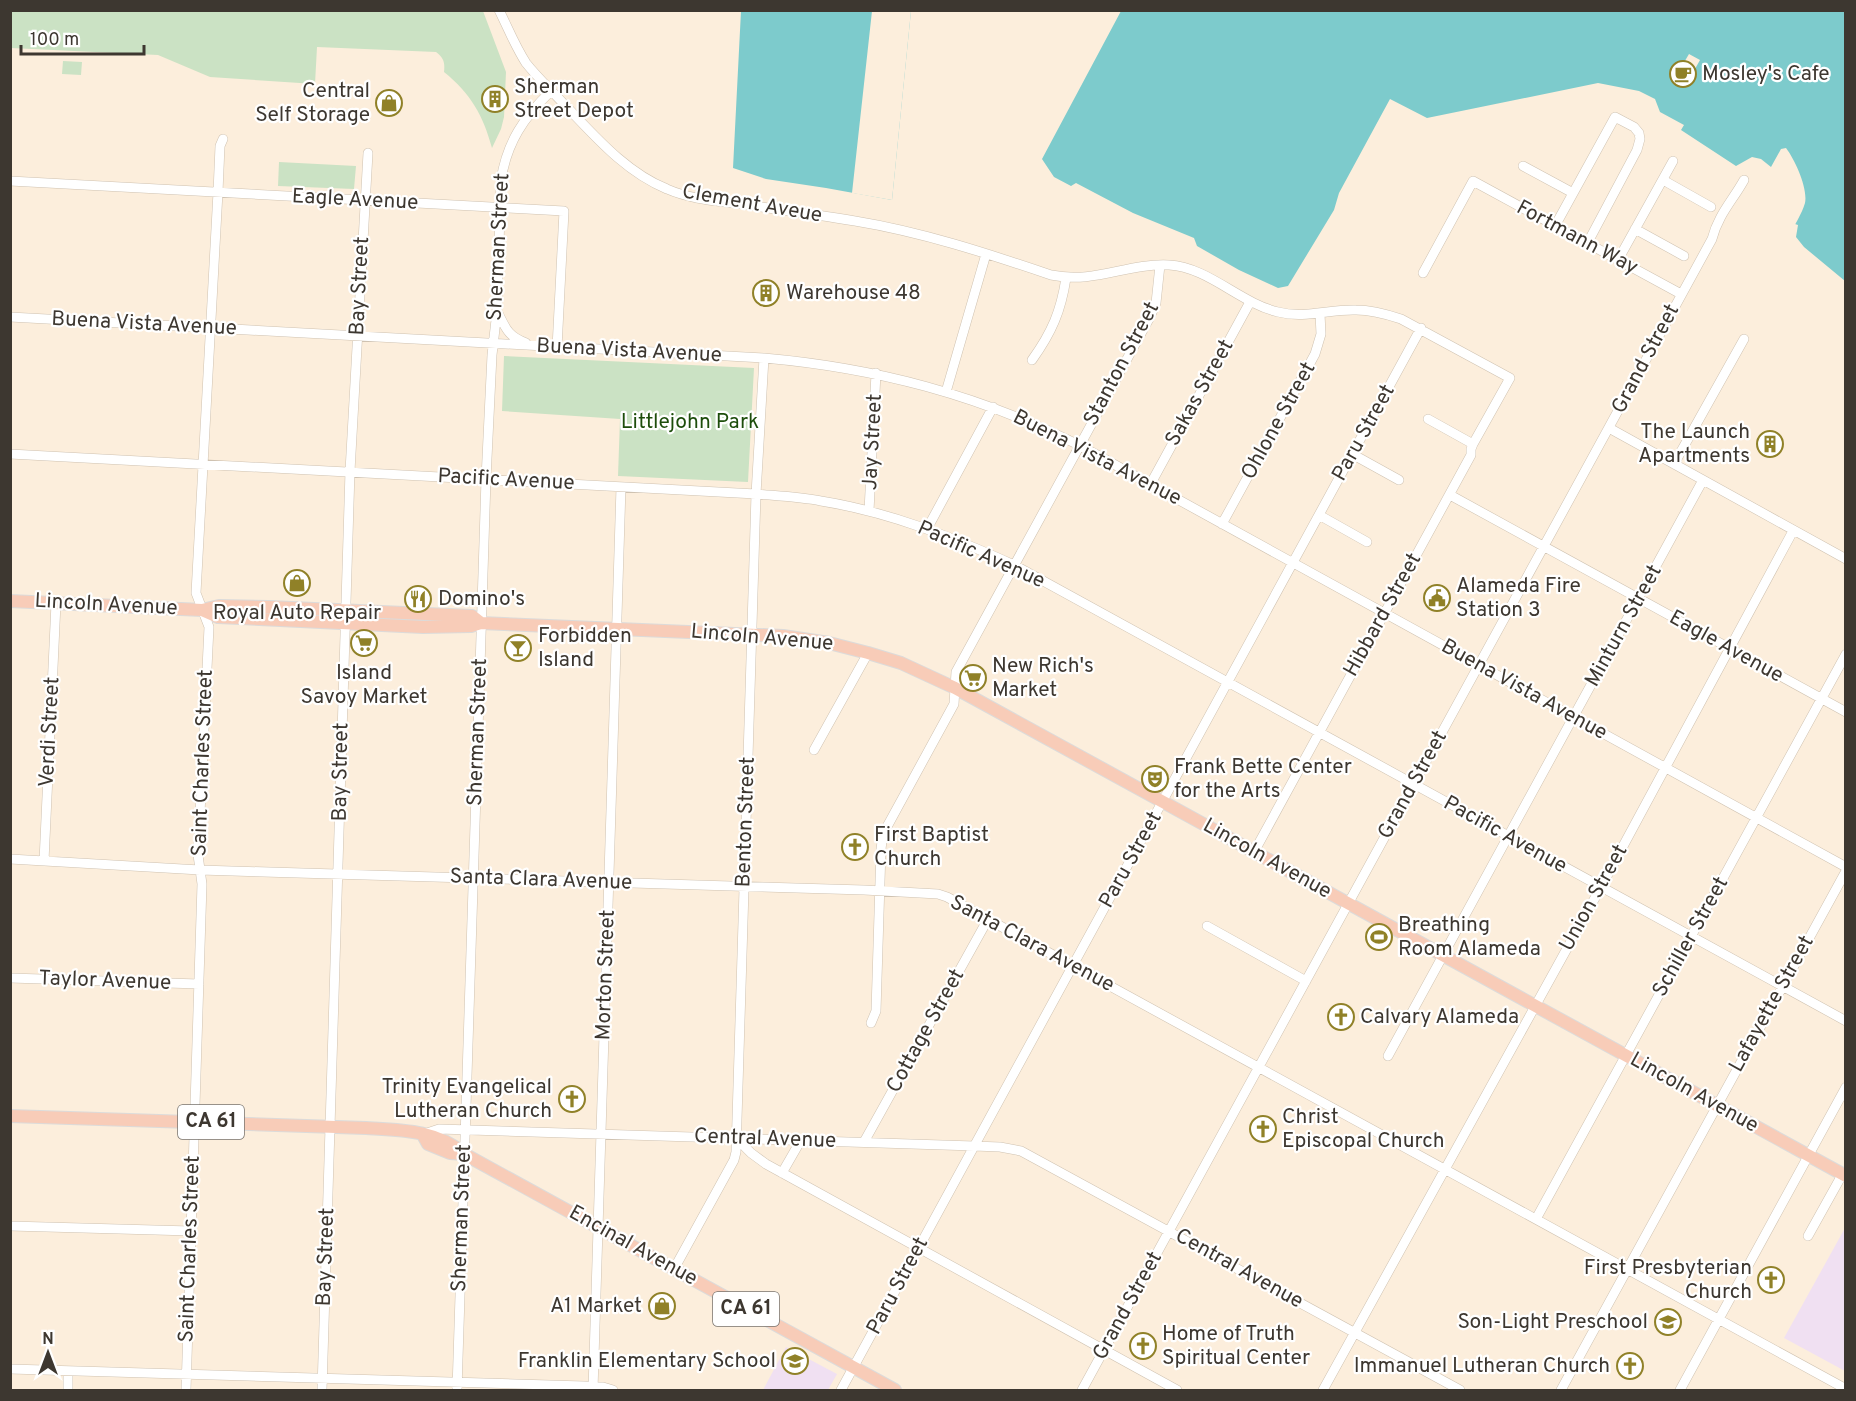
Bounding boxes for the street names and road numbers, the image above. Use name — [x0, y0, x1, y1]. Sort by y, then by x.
street label: Sherman Street — [482, 172, 516, 322]
street label: Clement Aveue — [680, 178, 824, 230]
street label: Eagle Avenue — [291, 183, 419, 217]
street label: Fortmann Way — [1511, 195, 1643, 281]
street label: Bay Street — [344, 236, 376, 336]
street label: Stanton Street — [1078, 297, 1166, 431]
street label: Grand Street — [1606, 300, 1686, 418]
street label: Buena Vista Avenue — [51, 306, 237, 342]
street label: Buena Vista Avenue — [536, 333, 722, 369]
street label: Sakas Street — [1160, 335, 1240, 451]
street label: Ohlone Street — [1236, 357, 1322, 485]
street label: Paru Street — [1326, 380, 1402, 486]
street label: Jay Street — [857, 393, 889, 491]
street label: Buena Vista Avenue — [1008, 404, 1186, 512]
street label: Pacific Avenue — [437, 463, 575, 497]
street label: Pacific Avenue — [913, 515, 1049, 595]
street label: Hibbard Street — [1338, 548, 1428, 682]
street label: Minturn Street — [1579, 560, 1669, 692]
street label: Lincoln Avenue — [34, 588, 178, 622]
street label: Eagle Avenue — [1664, 604, 1788, 690]
street label: Lincoln Avenue — [689, 618, 835, 658]
street label: Buena Vista Avenue — [1436, 633, 1612, 747]
street label: Sherman Street — [462, 658, 494, 806]
street label: Saint Charles Street — [186, 669, 220, 857]
street label: Verdi Street — [34, 676, 66, 788]
street label: Bay Street — [327, 722, 355, 822]
street label: Grand Street — [1372, 726, 1454, 844]
street label: Benton Street — [730, 756, 762, 888]
street label: Pacific Avenue — [1438, 790, 1572, 880]
street label: Paru Street — [1093, 807, 1169, 913]
street label: Lincoln Avenue — [1198, 812, 1336, 906]
street label: Union Street — [1554, 840, 1634, 956]
street label: Santa Clara Avenue — [449, 863, 633, 897]
street label: Schiller Street — [1647, 872, 1735, 1002]
street label: Santa Clara Avenue — [945, 889, 1119, 999]
street label: Morton Street — [590, 909, 622, 1041]
street label: Lafayette Street — [1723, 931, 1821, 1077]
street label: Cottage Street — [881, 964, 971, 1098]
street label: Taylor Avenue — [38, 965, 172, 997]
street label: Lincoln Avenue — [1625, 1046, 1763, 1140]
road number: CA 61 — [178, 1105, 244, 1139]
street label: Central Avenue — [693, 1123, 837, 1155]
street label: Sherman Street — [446, 1144, 478, 1292]
street label: Saint Charles Street — [173, 1155, 207, 1343]
street label: Encinal Avenue — [564, 1199, 702, 1293]
street label: Bay Street — [311, 1207, 341, 1307]
street label: Central Avenue — [1170, 1223, 1308, 1315]
street label: Paru Street — [861, 1233, 935, 1339]
street label: Grand Street — [1087, 1247, 1169, 1365]
road number: CA 61 — [713, 1292, 779, 1326]

